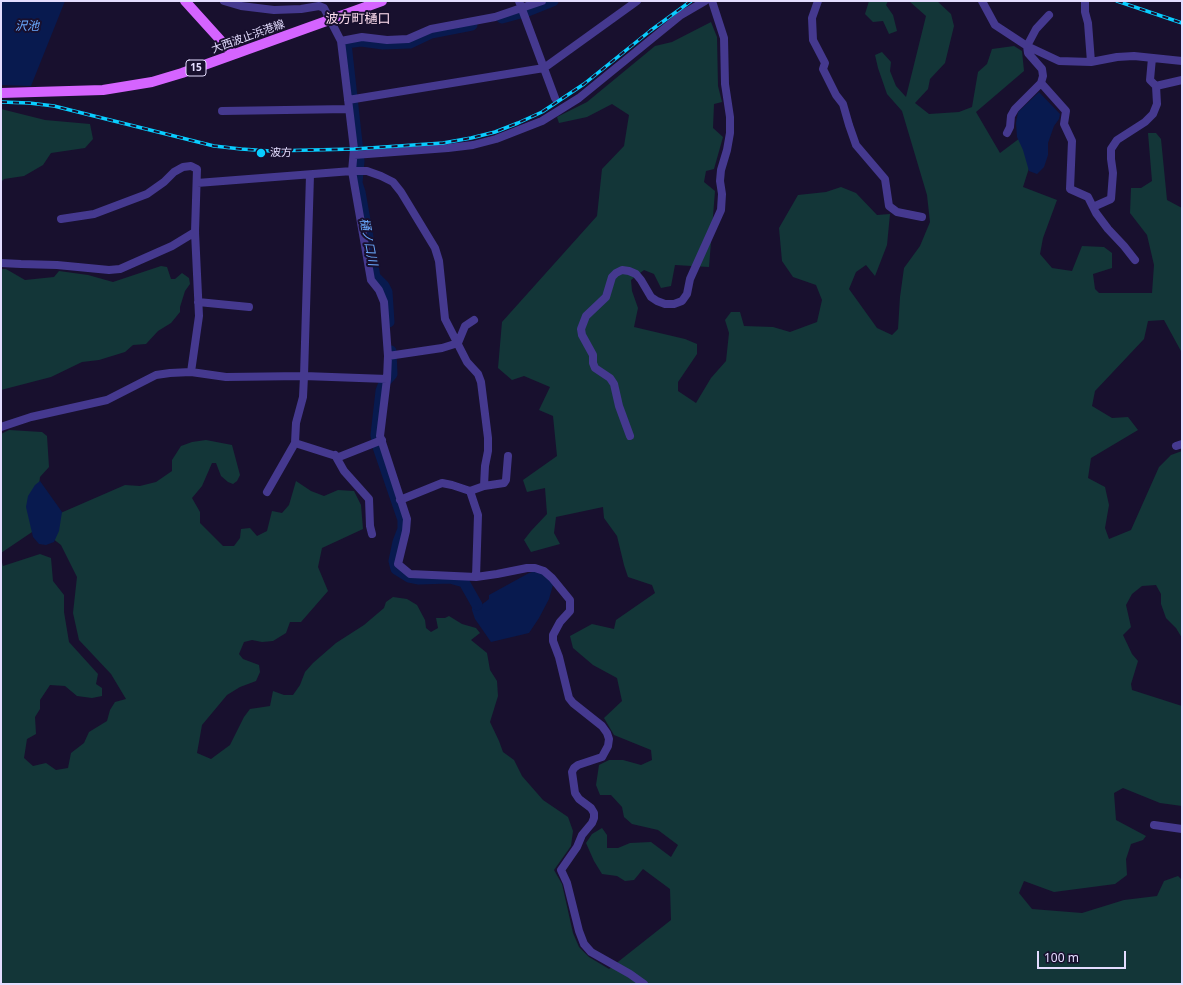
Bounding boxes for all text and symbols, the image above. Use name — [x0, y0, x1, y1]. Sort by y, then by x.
district label: 波方町樋口 — [326, 11, 390, 27]
street label: 大西波止浜港線 — [210, 18, 286, 56]
water label: 沢池 — [15, 20, 39, 34]
road number: 15 — [186, 60, 206, 76]
place label: 波方 — [270, 146, 292, 160]
marker: 波方 — [255, 147, 267, 159]
water label: 樋ノ口川 — [356, 217, 380, 267]
scale bar — [1039, 943, 1128, 969]
text: 100 m — [1044, 949, 1079, 966]

